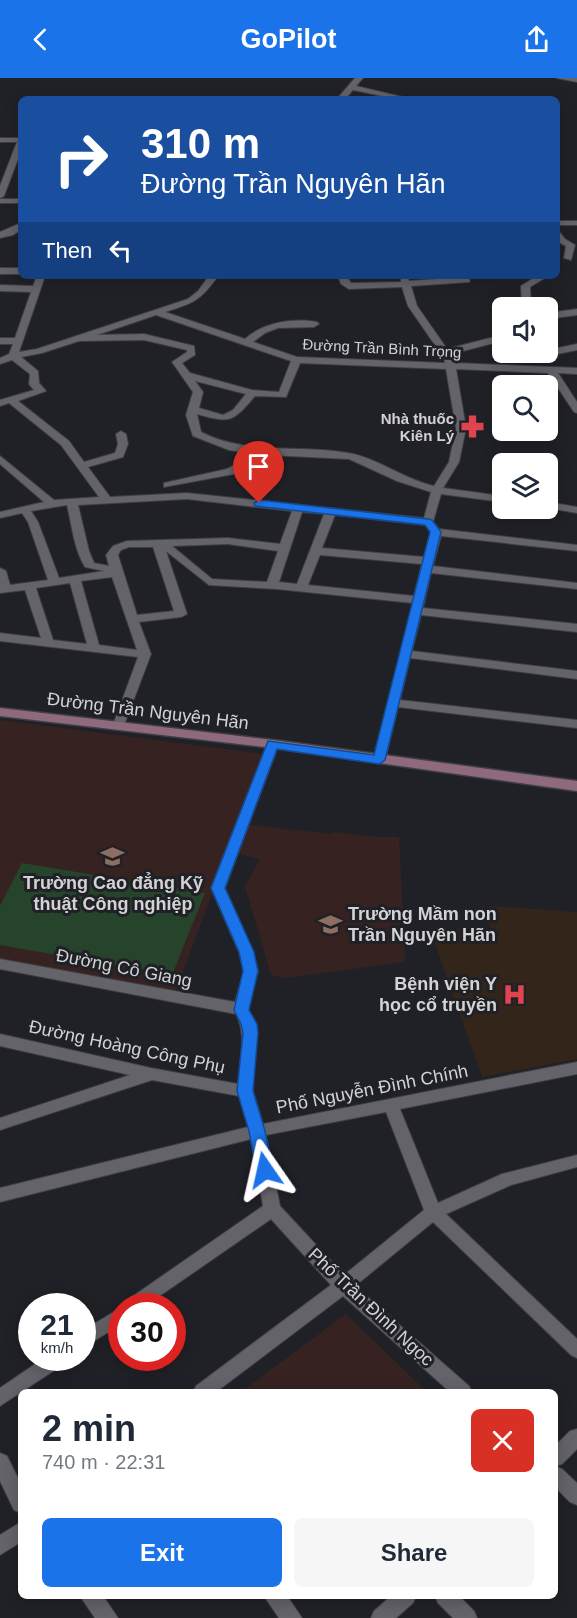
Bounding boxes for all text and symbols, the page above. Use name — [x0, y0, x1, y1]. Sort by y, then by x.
icon: back — [24, 23, 57, 56]
icon: share — [520, 23, 553, 56]
text: GoPilot — [241, 24, 337, 54]
icon: right — [42, 120, 120, 198]
text: 310 m — [141, 120, 260, 167]
text: Đường Trần Nguyên Hãn — [141, 169, 445, 199]
icon: left — [104, 234, 137, 267]
text: Then — [42, 238, 92, 263]
map controls — [492, 297, 558, 519]
button: sound — [492, 297, 558, 363]
street label: Đường Trần Bình Trọng — [302, 335, 462, 361]
button: search — [492, 375, 558, 441]
place label: Nhà thuốc Kiên Lý — [381, 410, 455, 444]
pharmacy icon: Nhà thuốc Kiên Lý — [459, 414, 485, 440]
pin — [233, 441, 284, 503]
icon: arrive — [242, 450, 275, 483]
button: layers — [492, 453, 558, 519]
street label: Đường Trần Nguyên Hãn — [46, 689, 250, 733]
school or university icon: Trường Cao đẳng Kỹ thuật Công nghiệp — [100, 844, 126, 870]
place label: Trường Cao đẳng Kỹ thuật Công nghiệp — [23, 872, 203, 914]
place label: Trường Mầm non Trần Nguyên Hãn — [348, 904, 497, 945]
school or university icon: Trường Mầm non Trần Nguyên Hãn — [317, 911, 343, 937]
street label: Đường Cô Giang — [54, 945, 194, 991]
place label: Bệnh viện Y học cổ truyền — [379, 974, 497, 1015]
hospital icon: Bệnh viện Y học cổ truyền — [502, 981, 528, 1007]
street label: Đường Hoàng Công Phụ — [27, 1016, 227, 1078]
street label: Phố Nguyễn Đình Chính — [274, 1060, 470, 1117]
position arrow — [233, 1138, 297, 1202]
street label: Phố Trần Đình Ngọc — [305, 1244, 437, 1370]
speed limit sign: 30 — [108, 1293, 186, 1371]
text: 21 — [40, 1308, 74, 1341]
text: km/h — [41, 1339, 73, 1356]
text: 2 min — [42, 1408, 136, 1449]
button: close — [471, 1409, 534, 1472]
text: 740 m · 22:31 — [42, 1451, 165, 1473]
button: Exit — [42, 1518, 282, 1587]
button: Share — [294, 1518, 534, 1587]

